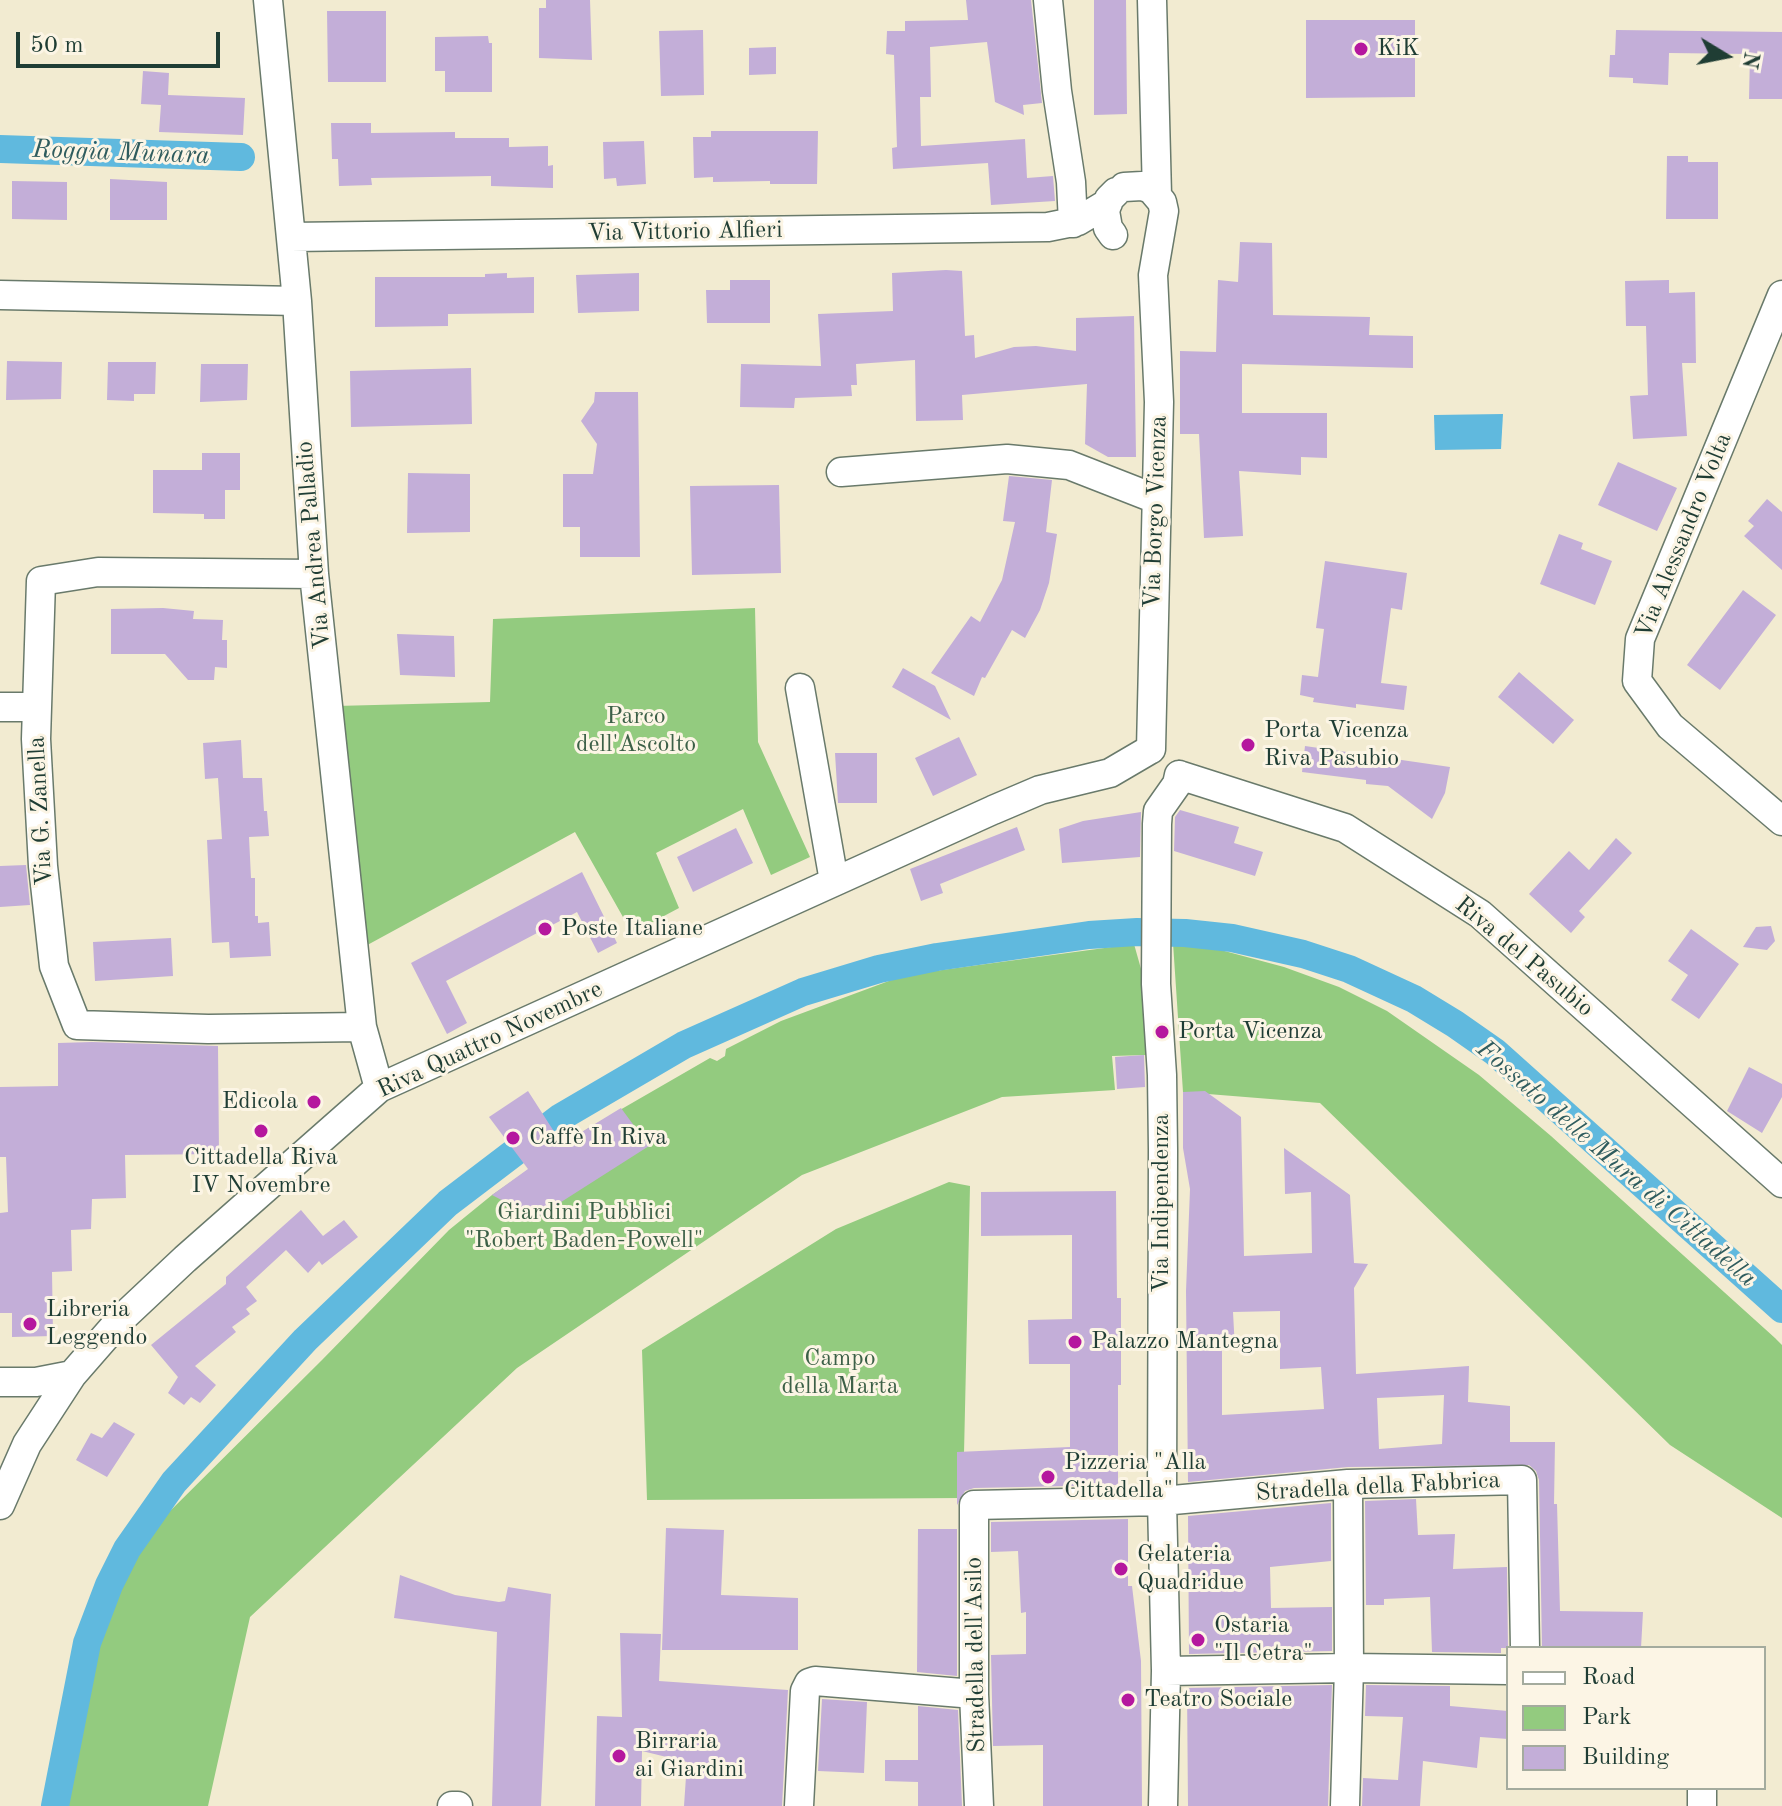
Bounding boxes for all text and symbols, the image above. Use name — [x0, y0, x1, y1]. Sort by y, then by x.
scale bar — [20, 16, 224, 66]
north arrow — [1686, 16, 1766, 96]
text: 50 m — [30, 34, 84, 58]
place label: KiK — [1377, 35, 1420, 63]
marker: KiK — [1352, 40, 1370, 58]
text: N — [1737, 50, 1762, 70]
water label: Roggia Munara — [32, 134, 210, 172]
street label: Via Vittorio Alfieri — [587, 216, 783, 248]
street label: Via Borgo Vicenza — [1138, 415, 1174, 609]
street label: Via Alessandro Volta — [1629, 429, 1739, 643]
street label: Via Andrea Palladio — [291, 440, 337, 650]
park label: Parco dell'Ascolto — [576, 703, 696, 759]
place label: Porta Vicenza Riva Pasubio — [1264, 717, 1409, 773]
street label: Via G. Zanella — [23, 736, 59, 886]
marker: Porta Vicenza Riva Pasubio — [1239, 736, 1257, 754]
street label: Riva del Pasubio — [1449, 891, 1599, 1023]
place label: Poste Italiane — [561, 915, 703, 943]
marker: Poste Italiane — [536, 920, 554, 938]
street label: Riva Quattro Novembre — [373, 975, 607, 1105]
place label: Porta Vicenza — [1178, 1018, 1323, 1046]
marker: Porta Vicenza — [1153, 1023, 1171, 1041]
water label: Fossato delle Mura di Cittadella — [1470, 1034, 1762, 1294]
place label: Edicola — [222, 1088, 298, 1116]
marker: Edicola — [305, 1093, 323, 1111]
street label: Via Indipendenza — [1148, 1113, 1176, 1293]
marker: Cittadella Riva IV Novembre — [252, 1122, 270, 1140]
place label: Caffè In Riva — [529, 1124, 667, 1152]
marker: Caffè In Riva — [504, 1129, 522, 1147]
place label: Cittadella Riva IV Novembre — [184, 1144, 338, 1200]
park label: Giardini Pubblici "Robert Baden-Powell" — [465, 1199, 703, 1255]
place label: Libreria Leggendo — [46, 1296, 147, 1352]
marker: Libreria Leggendo — [21, 1315, 39, 1333]
place label: Palazzo Mantegna — [1091, 1328, 1278, 1356]
marker: Palazzo Mantegna — [1066, 1333, 1084, 1351]
park label: Campo della Marta — [781, 1345, 899, 1401]
place label: Pizzeria "Alla Cittadella" — [1064, 1449, 1206, 1505]
street label: Stradella della Fabbrica — [1255, 1466, 1501, 1508]
marker: Pizzeria "Alla Cittadella" — [1039, 1468, 1057, 1486]
place label: Gelateria Quadridue — [1137, 1541, 1244, 1597]
street label: Stradella dell'Asilo — [960, 1557, 992, 1753]
marker: Gelateria Quadridue — [1112, 1560, 1130, 1578]
place label: Ostaria "Il Cetra" — [1214, 1612, 1313, 1668]
marker: Ostaria "Il Cetra" — [1189, 1631, 1207, 1649]
legend — [1506, 1646, 1766, 1790]
text: Road — [1582, 1666, 1635, 1690]
place label: Teatro Sociale — [1144, 1686, 1292, 1714]
marker: Teatro Sociale — [1119, 1691, 1137, 1709]
text: Park — [1582, 1706, 1631, 1730]
place label: Birraria ai Giardini — [635, 1728, 744, 1784]
text: Building — [1582, 1746, 1669, 1770]
marker: Birraria ai Giardini — [610, 1747, 628, 1765]

